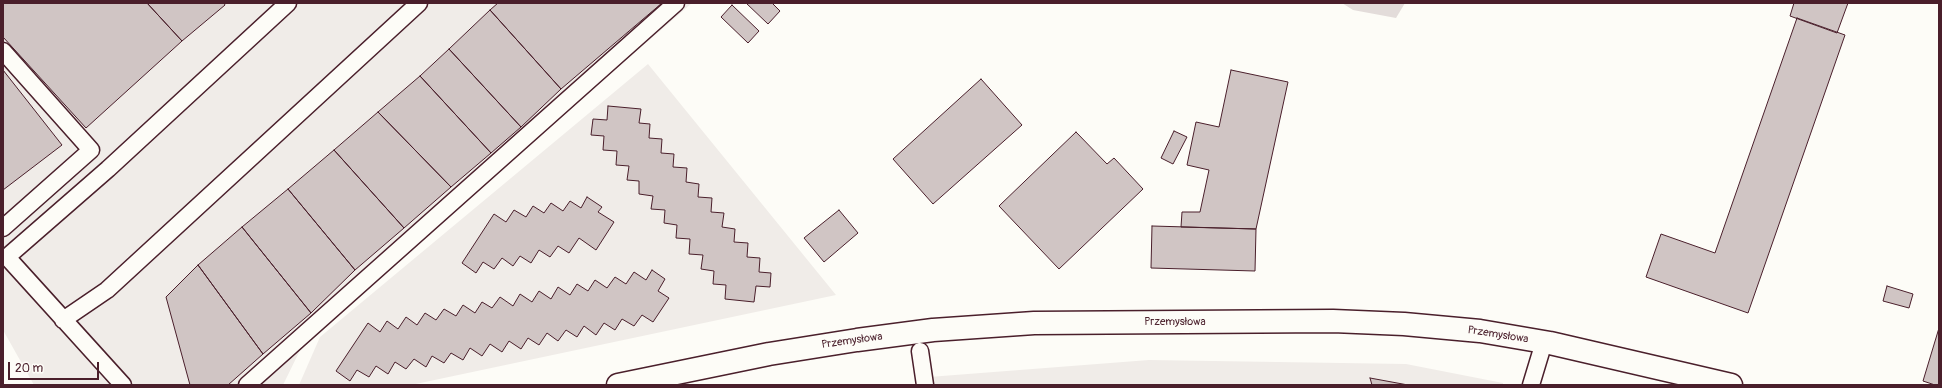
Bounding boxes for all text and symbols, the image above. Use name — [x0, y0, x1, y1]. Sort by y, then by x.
street label: Przemysłowa — [1144, 315, 1206, 329]
street label: Przemysłowa — [1467, 324, 1529, 346]
street label: Przemysłowa — [821, 330, 883, 352]
scale bar — [10, 354, 101, 380]
text: 20 m — [15, 361, 43, 376]

